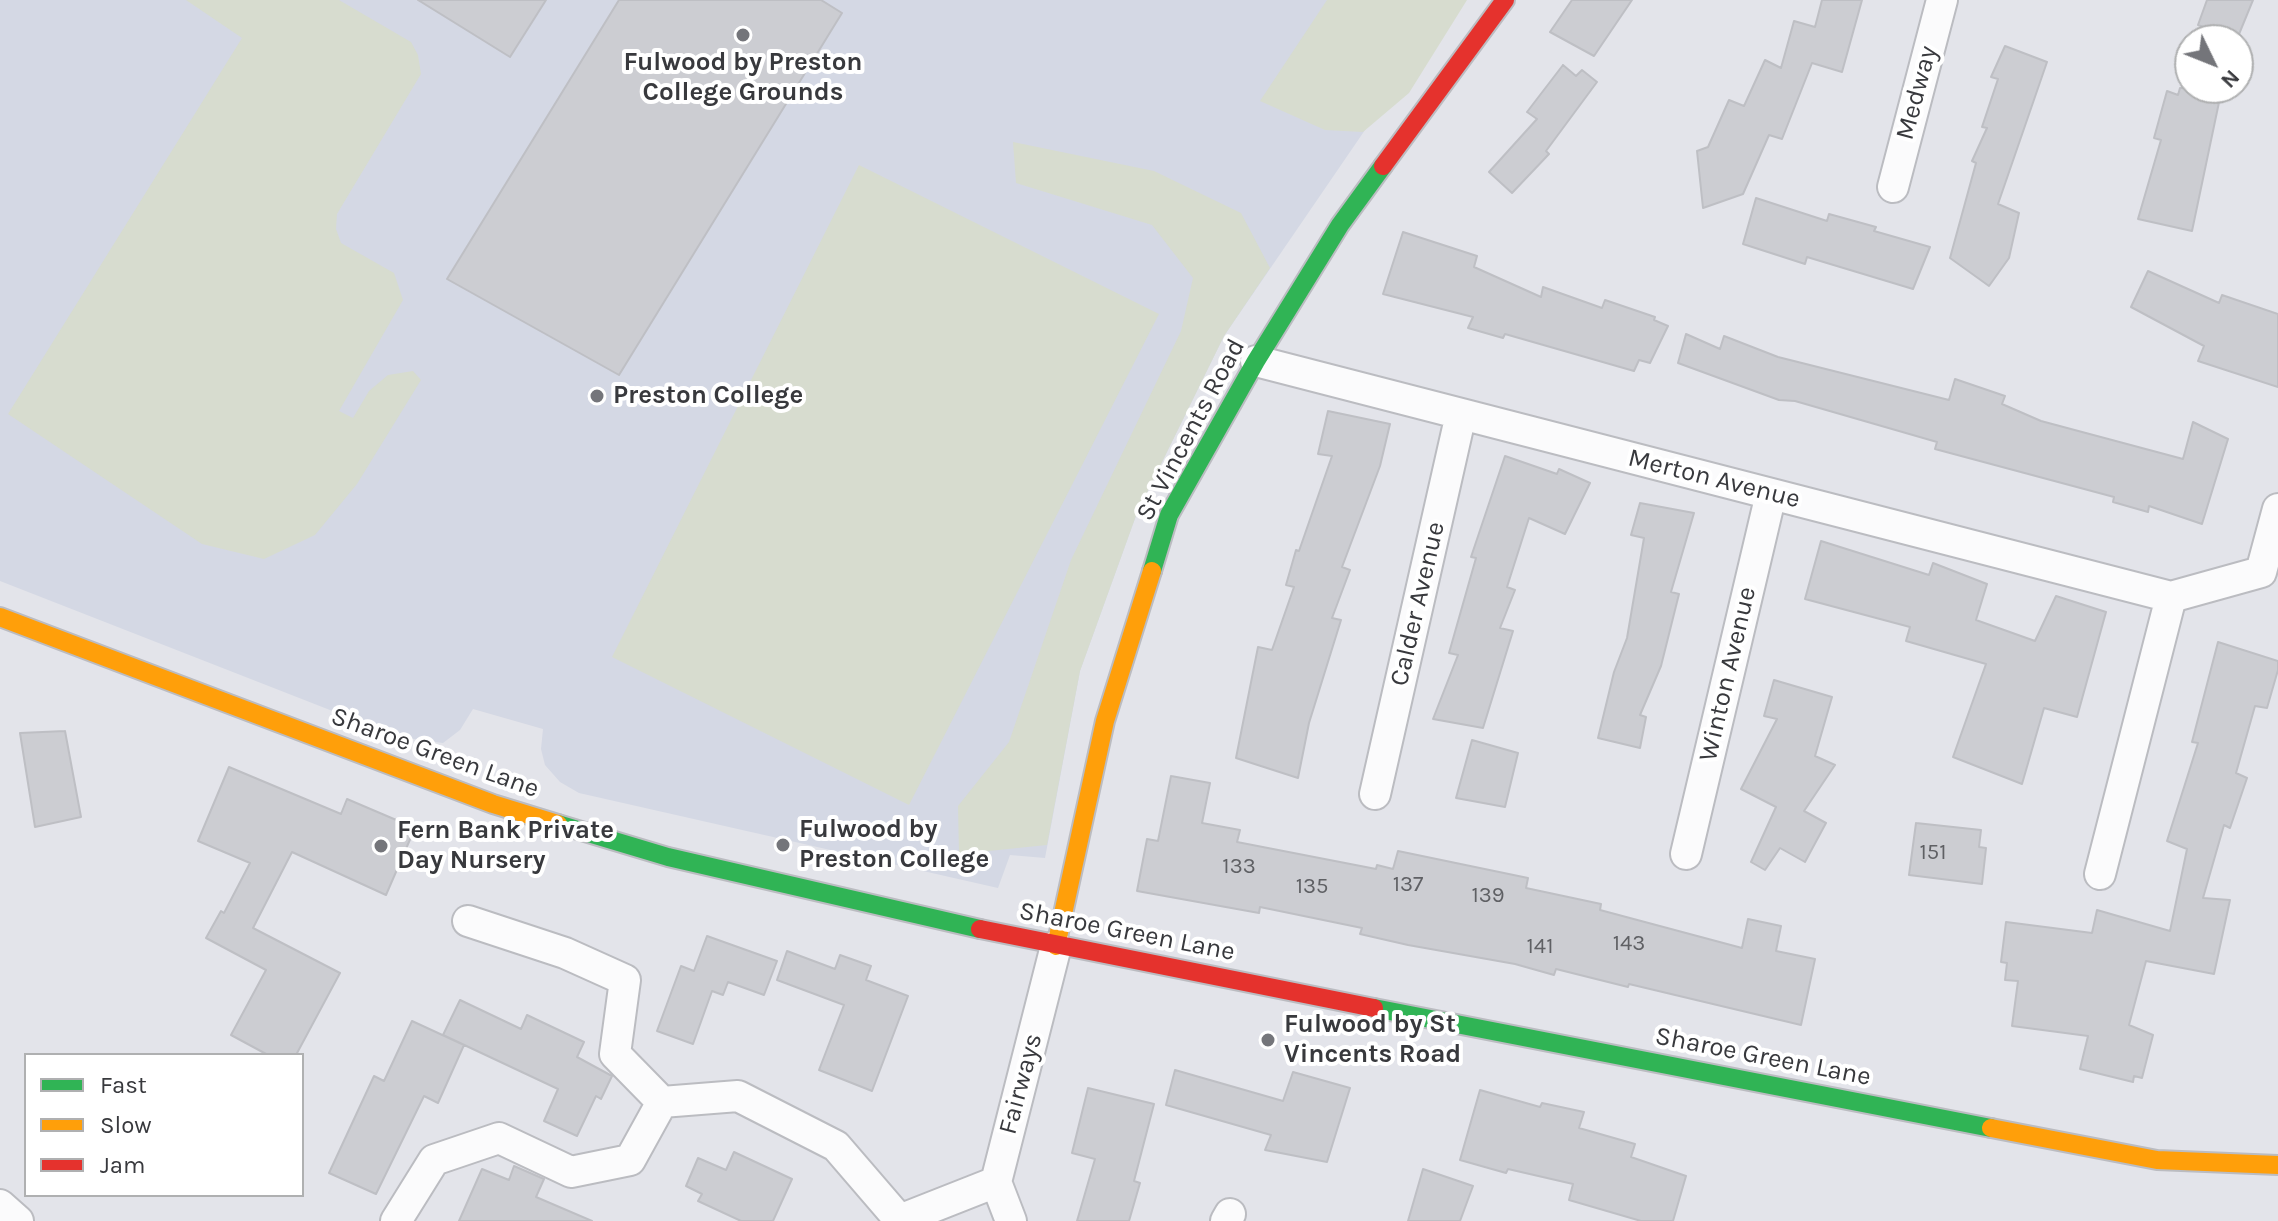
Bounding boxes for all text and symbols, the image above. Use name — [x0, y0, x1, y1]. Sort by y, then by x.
north arrow — [2174, 24, 2254, 104]
marker: Fulwood by Preston College Grounds — [734, 26, 752, 44]
street label: Medway — [1890, 43, 1944, 143]
place label: Fulwood by Preston College Grounds — [623, 47, 863, 108]
text: N — [2215, 64, 2245, 94]
street label: St Vincents Road — [1130, 334, 1252, 526]
place label: Preston College — [613, 380, 803, 412]
marker: Preston College — [588, 387, 606, 405]
street label: Merton Avenue — [1625, 443, 1803, 515]
street label: Calder Avenue — [1384, 519, 1452, 689]
street label: Winton Avenue — [1693, 584, 1763, 764]
street label: Sharoe Green Lane — [327, 701, 543, 805]
place label: Fulwood by Preston College — [799, 814, 989, 876]
place label: Fern Bank Private Day Nursery — [397, 815, 614, 876]
marker: Fulwood by Preston College — [774, 836, 792, 854]
marker: Fern Bank Private Day Nursery — [372, 837, 390, 855]
house number: 151 — [1920, 840, 1946, 866]
house number: 133 — [1222, 854, 1256, 880]
house number: 137 — [1393, 872, 1423, 898]
house number: 135 — [1296, 874, 1328, 900]
house number: 139 — [1471, 883, 1505, 909]
street label: Sharoe Green Lane — [1016, 896, 1238, 968]
house number: 143 — [1613, 931, 1645, 957]
house number: 141 — [1527, 934, 1553, 960]
place label: Fulwood by St Vincents Road — [1284, 1009, 1461, 1070]
street label: Sharoe Green Lane — [1652, 1021, 1874, 1093]
street label: Fairways — [993, 1030, 1049, 1138]
marker: Fulwood by St Vincents Road — [1259, 1031, 1277, 1049]
legend — [24, 1053, 304, 1197]
text: Fast — [100, 1071, 147, 1099]
text: Slow — [100, 1111, 152, 1139]
text: Jam — [100, 1151, 145, 1179]

